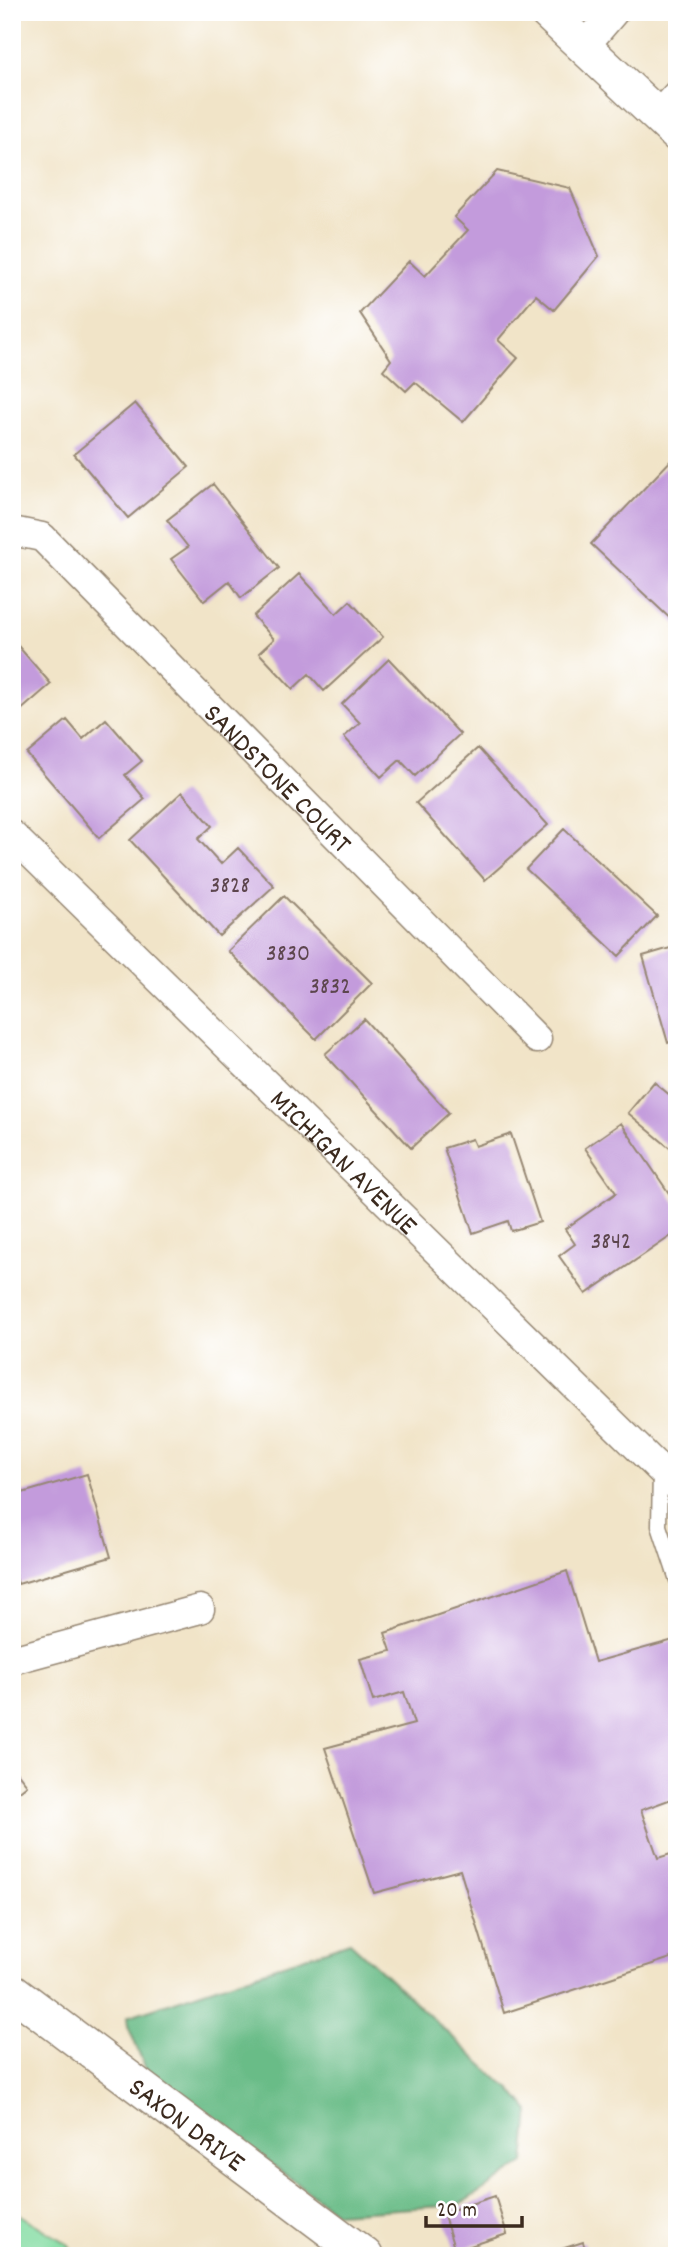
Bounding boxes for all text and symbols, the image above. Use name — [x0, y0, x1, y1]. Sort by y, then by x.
street label: SANDSTONE COURT — [192, 697, 359, 865]
house number: 3828 — [210, 870, 250, 904]
house number: 3830 — [266, 938, 310, 972]
house number: 3832 — [309, 971, 351, 1005]
street label: MICHIGAN AVENUE — [258, 1083, 425, 1247]
house number: 3842 — [591, 1226, 631, 1260]
street label: SAXON DRIVE — [118, 2070, 252, 2184]
scale bar — [426, 2184, 523, 2228]
text: 20 m — [437, 2197, 477, 2227]

